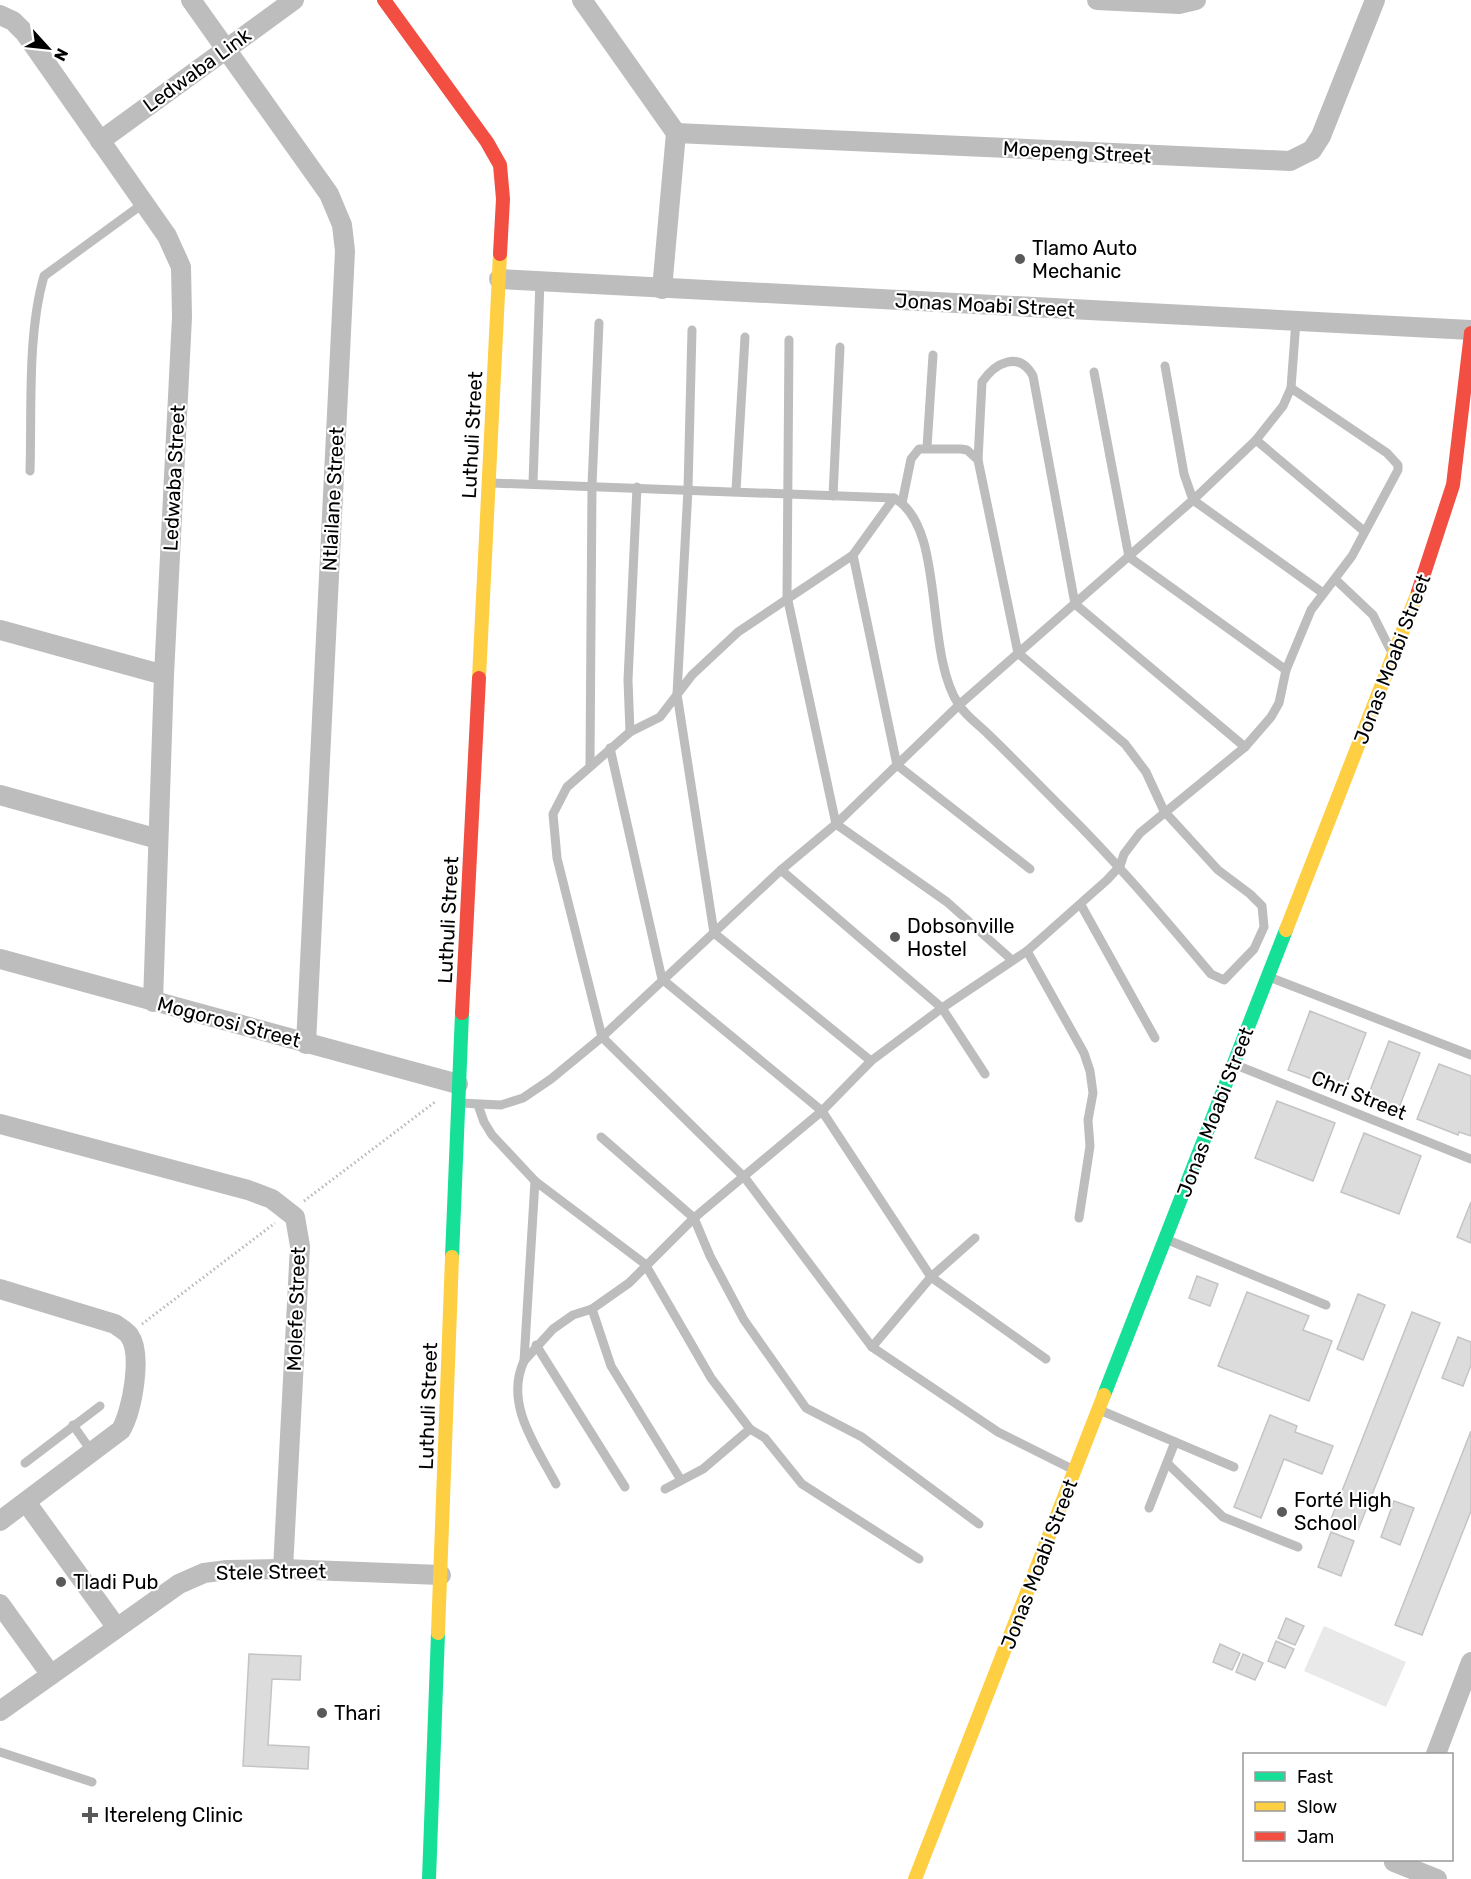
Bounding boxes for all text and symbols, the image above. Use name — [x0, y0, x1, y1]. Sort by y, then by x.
north arrow — [18, 18, 78, 78]
street label: Ledwaba Link — [138, 22, 256, 117]
text: N — [50, 45, 72, 64]
street label: Moepeng Street — [1002, 136, 1152, 168]
place label: Tlamo Auto Mechanic — [1032, 236, 1137, 283]
marker: Tlamo Auto Mechanic — [1013, 252, 1027, 266]
street label: Jonas Moabi Street — [894, 288, 1076, 322]
street label: Luthuli Street — [457, 371, 487, 499]
street label: Ledwaba Street — [158, 404, 190, 552]
street label: Ntlailane Street — [317, 426, 349, 572]
street label: Jonas Moabi Street — [1348, 570, 1436, 747]
street label: Luthuli Street — [433, 856, 463, 984]
place label: Dobsonville Hostel — [907, 914, 1015, 961]
marker: Dobsonville Hostel — [888, 930, 902, 944]
street label: Mogorosi Street — [155, 991, 303, 1053]
street label: Jonas Moabi Street — [1171, 1023, 1259, 1200]
street label: Chri Street — [1308, 1065, 1410, 1125]
street label: Molefe Street — [282, 1246, 310, 1372]
street label: Luthuli Street — [414, 1342, 442, 1470]
street label: Jonas Moabi Street — [995, 1475, 1083, 1652]
place label: Forté High School — [1294, 1488, 1392, 1535]
marker: Forté High School — [1275, 1505, 1289, 1519]
street label: Stele Street — [216, 1559, 326, 1585]
place label: Tladi Pub — [73, 1570, 159, 1594]
marker: Tladi Pub — [54, 1575, 68, 1589]
place label: Thari — [334, 1701, 381, 1725]
marker: Thari — [315, 1706, 329, 1720]
legend — [1243, 1753, 1453, 1861]
text: Fast — [1297, 1766, 1333, 1788]
text: Slow — [1297, 1796, 1337, 1818]
place label: Itereleng Clinic — [104, 1803, 243, 1827]
marker: Itereleng Clinic — [81, 1806, 99, 1824]
text: Jam — [1297, 1826, 1334, 1848]

